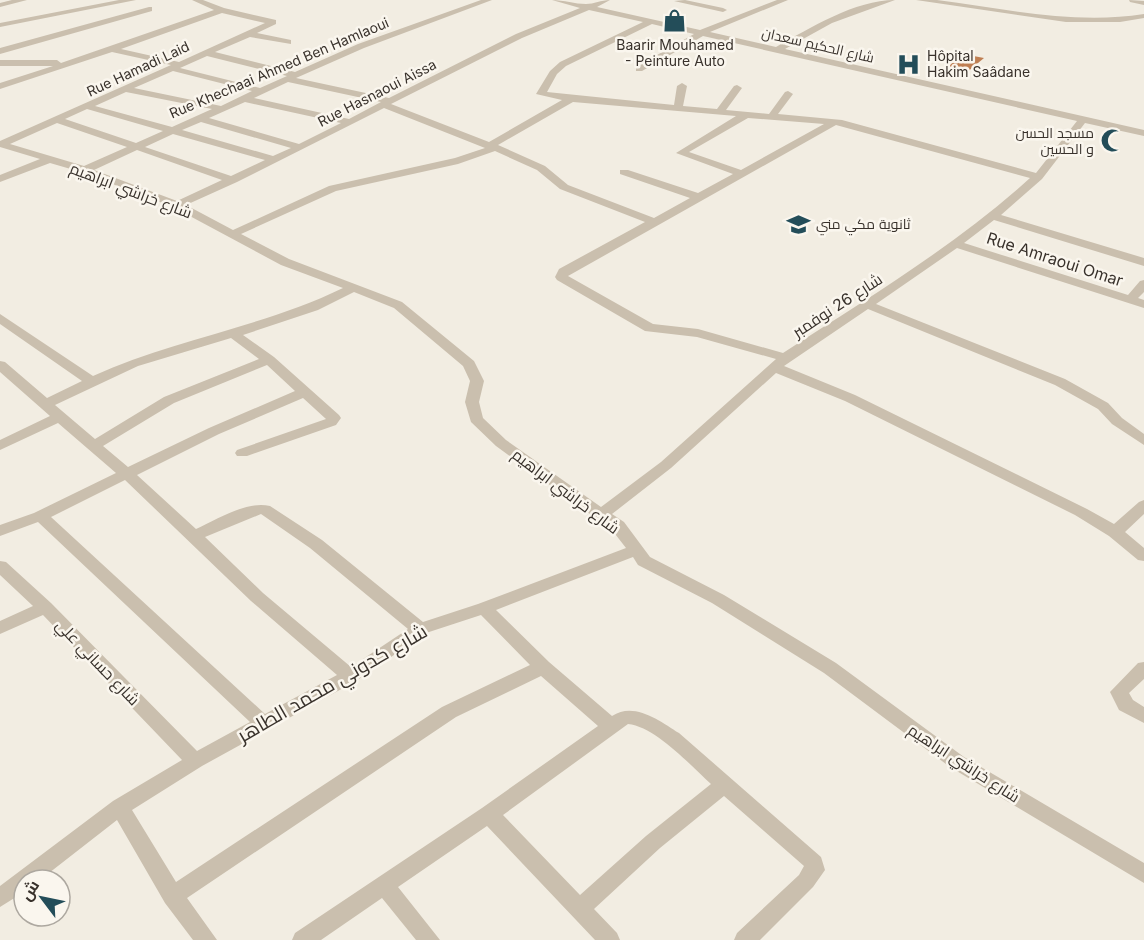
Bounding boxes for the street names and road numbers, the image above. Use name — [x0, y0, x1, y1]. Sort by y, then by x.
street label: Rue Khechaai Ahmed Ben Hamlaoui — [166, 13, 391, 122]
street label: شارع الحكيم سعدان — [760, 23, 876, 68]
street label: Rue Hamadi Laid — [84, 37, 192, 100]
street label: Rue Hasnaoui Aissa — [315, 55, 439, 130]
street label: شارع خراشي ابراهيم — [66, 157, 195, 225]
street label: Rue Amraoui Omar — [984, 227, 1126, 291]
street label: شارع 26 نوفمبر — [787, 269, 887, 344]
street label: شارع خراشي ابراهيم — [506, 444, 624, 540]
street label: شارع حساني علي — [49, 615, 144, 712]
street label: شارع كدوني محمد الطاهر — [232, 619, 433, 751]
street label: شارع خراشي ابراهيم — [903, 719, 1024, 809]

